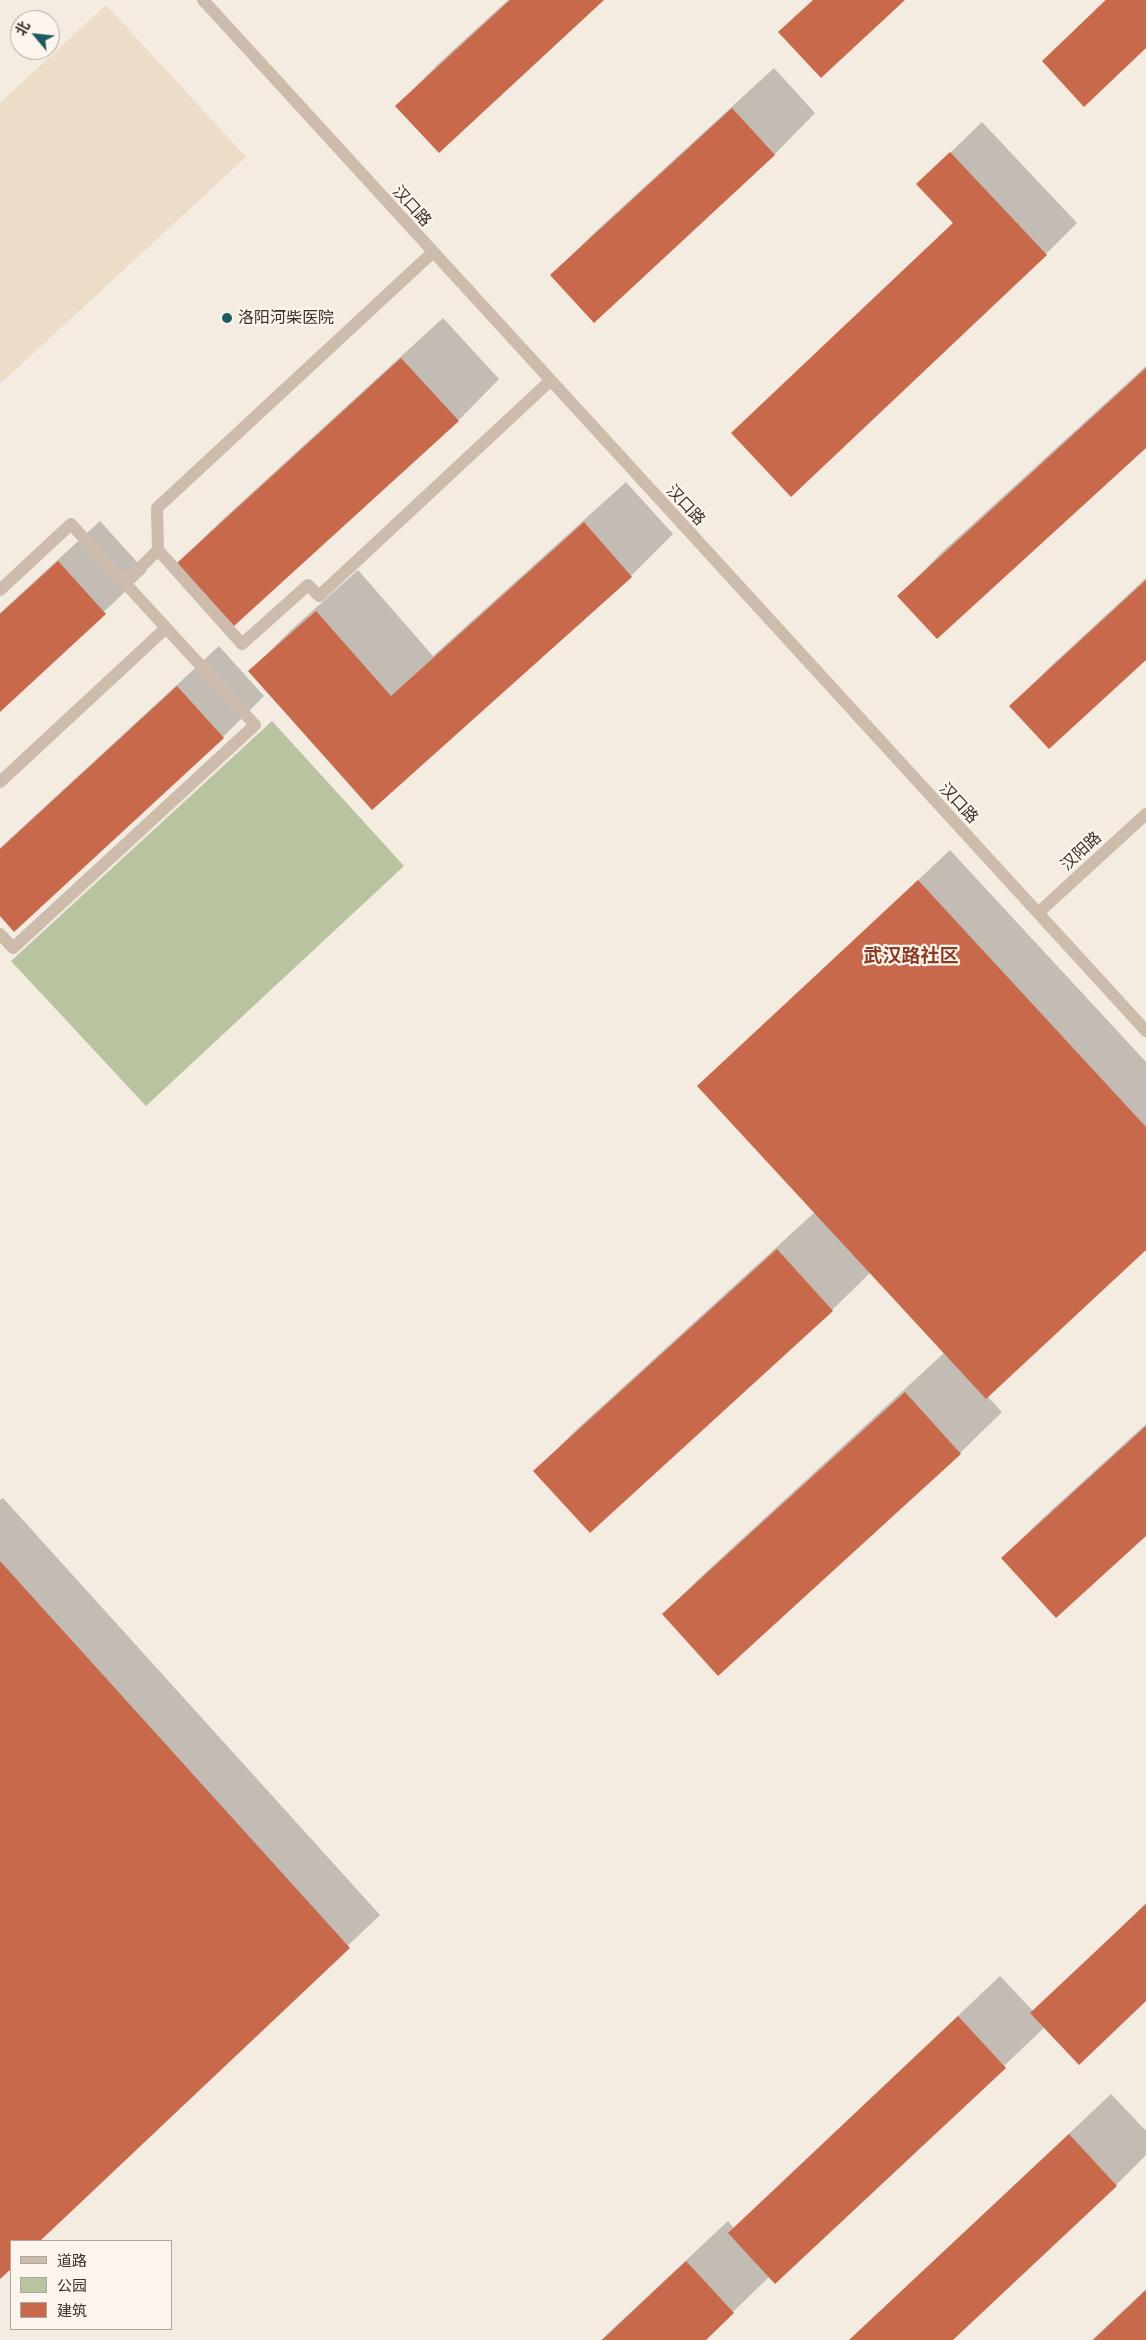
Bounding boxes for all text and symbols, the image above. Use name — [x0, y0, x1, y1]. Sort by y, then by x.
north arrow — [10, 10, 60, 60]
text: 北 — [11, 18, 33, 38]
street label: 汉口路 — [389, 182, 435, 230]
place label: 洛阳河柴医院 — [238, 308, 334, 328]
marker: 洛阳河柴医院 — [220, 311, 234, 325]
street label: 汉口路 — [663, 481, 709, 529]
street label: 汉口路 — [936, 779, 982, 827]
street label: 汉阳路 — [1057, 828, 1105, 874]
district label: 武汉路社区 — [864, 945, 958, 967]
legend — [10, 2240, 172, 2330]
text: 道路 — [57, 2251, 87, 2269]
text: 公园 — [57, 2276, 87, 2294]
text: 建筑 — [57, 2301, 87, 2319]

